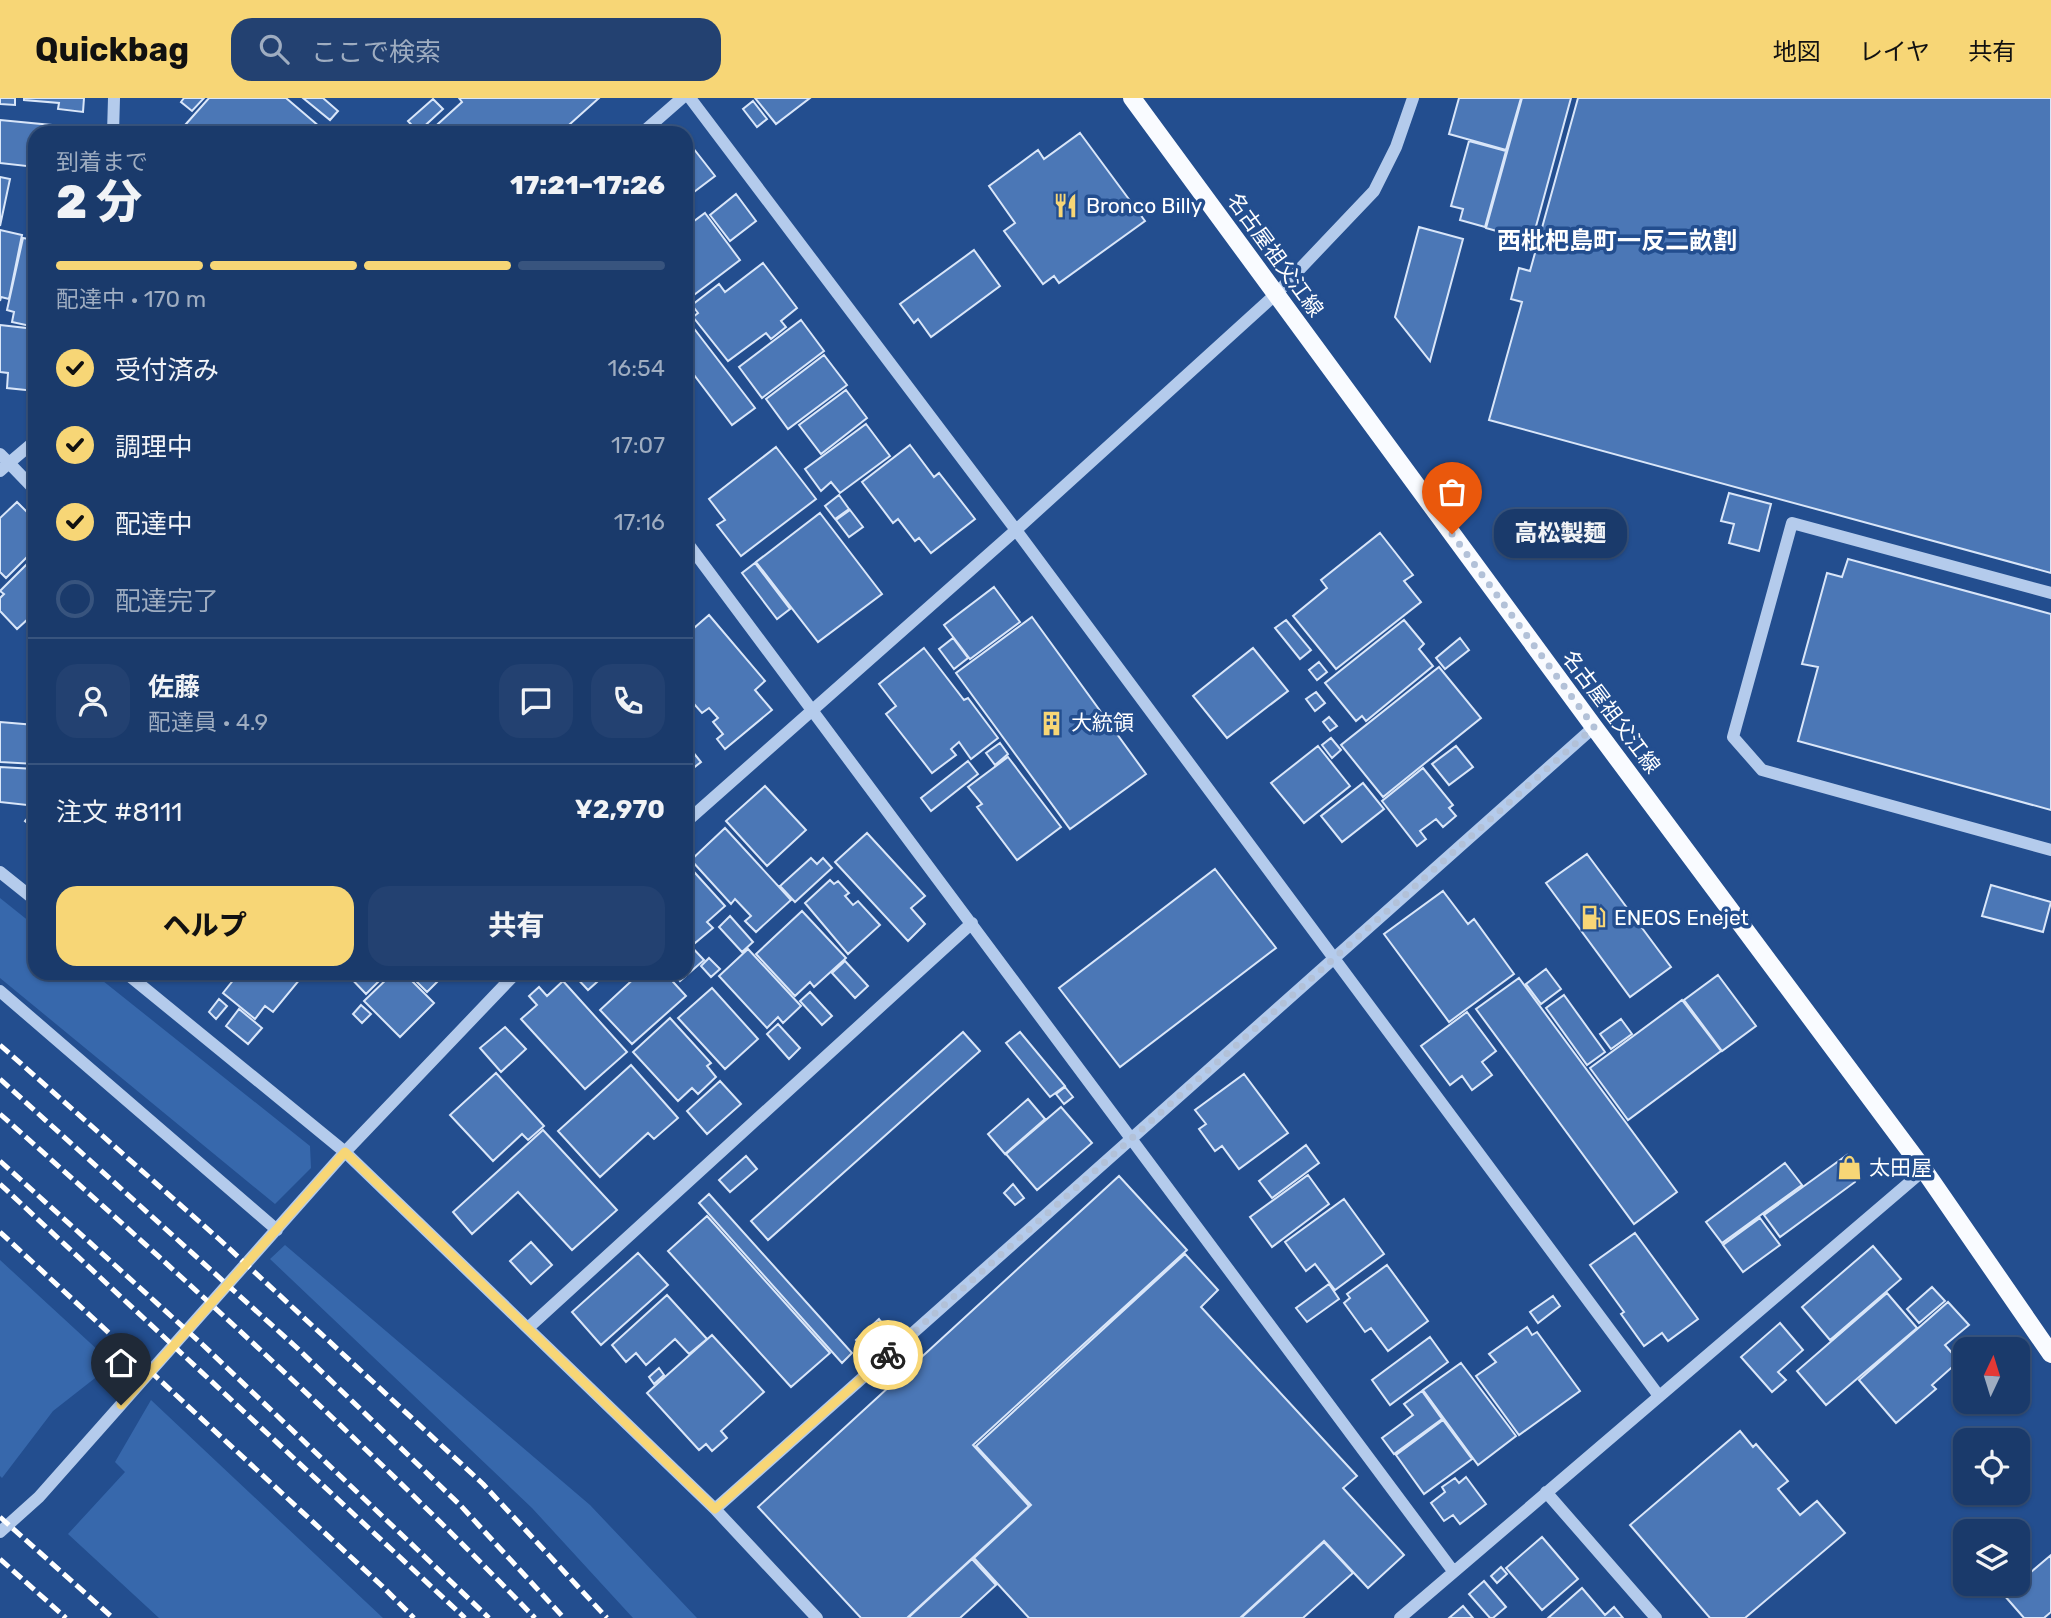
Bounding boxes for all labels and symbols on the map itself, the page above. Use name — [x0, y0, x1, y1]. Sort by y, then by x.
street label: 名古屋祖父江線 — [1222, 188, 1329, 322]
restaurant icon: Bronco Billy — [1052, 192, 1080, 220]
place label: Bronco Billy — [1086, 193, 1203, 218]
district label: 西枇杷島町一反二畝割 — [1497, 227, 1737, 255]
pin — [1422, 462, 1482, 534]
callout: 高松製麺 — [1494, 510, 1627, 558]
street label: 名古屋祖父江線 — [1557, 645, 1666, 778]
building icon: 大統領 — [1037, 709, 1065, 737]
place label: 大統領 — [1071, 710, 1134, 735]
fuel station icon: ENEOS Enejet — [1580, 904, 1608, 932]
place label: ENEOS Enejet — [1614, 905, 1749, 930]
shop icon: 太田屋 — [1835, 1154, 1863, 1182]
place label: 太田屋 — [1869, 1155, 1932, 1180]
courier — [853, 1320, 923, 1390]
pin — [91, 1333, 151, 1405]
north arrow — [1953, 1337, 2030, 1414]

